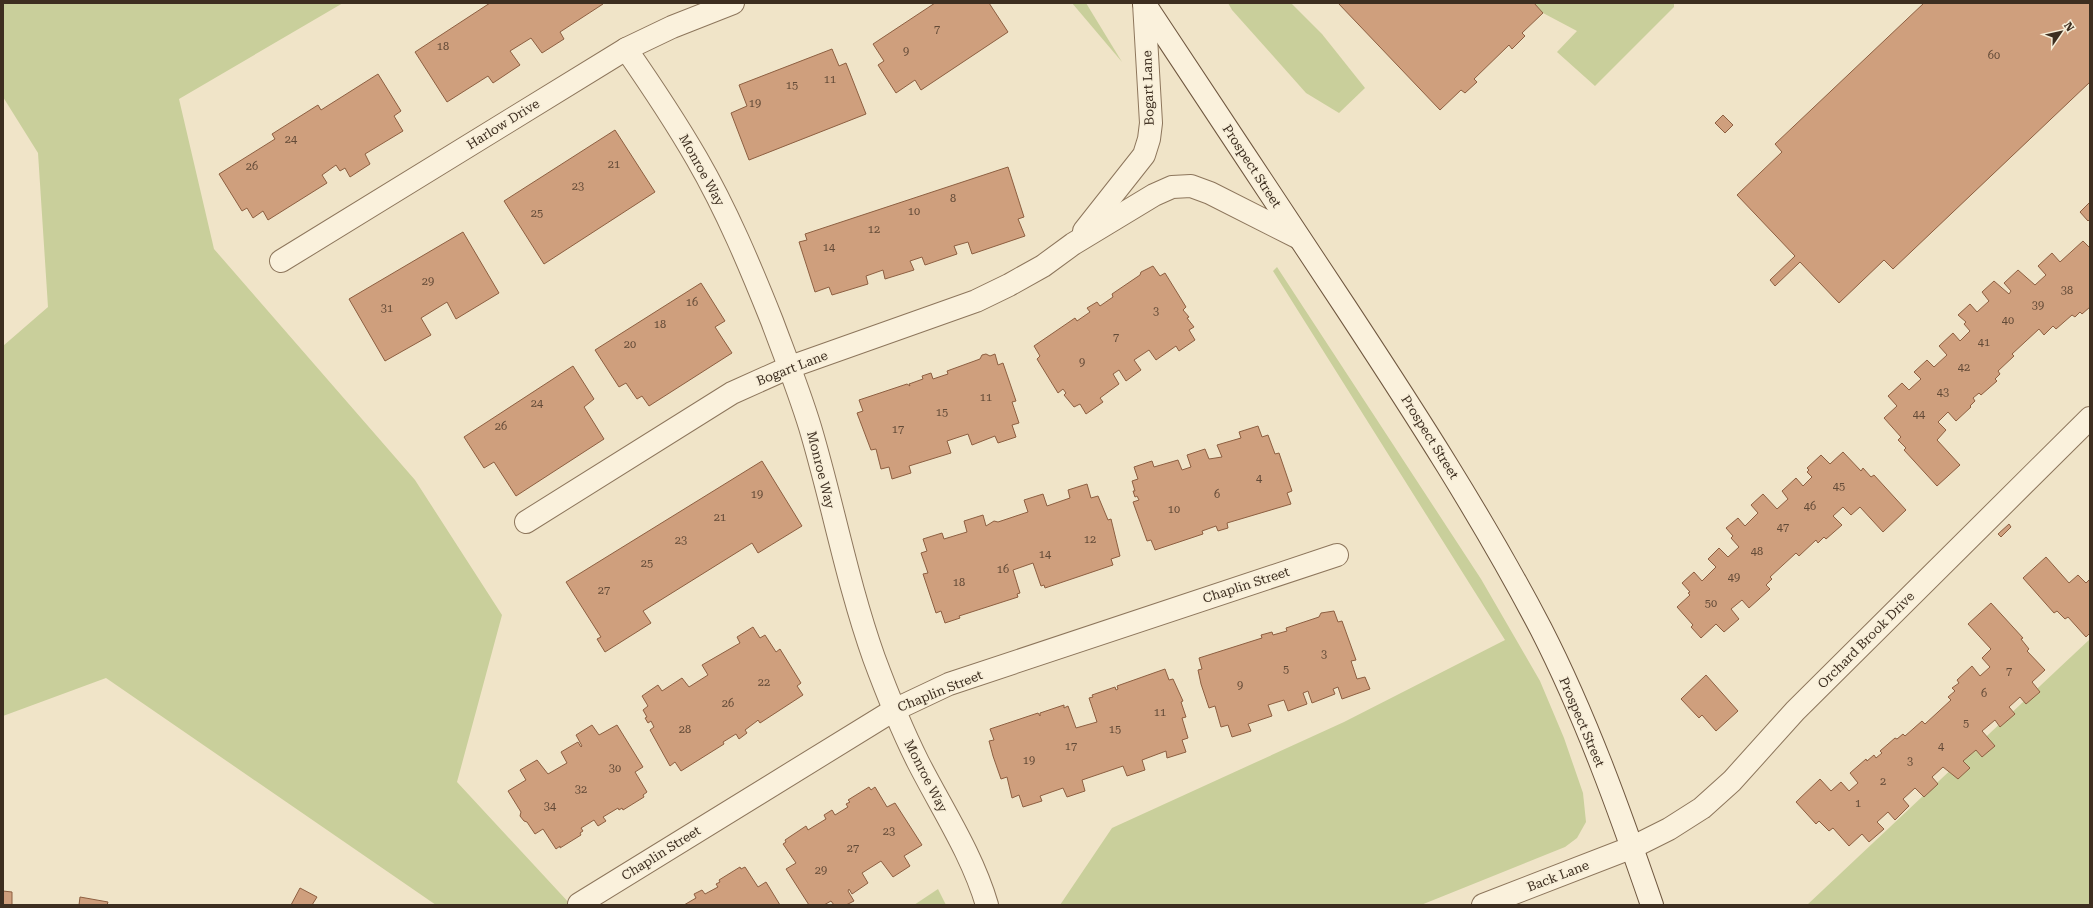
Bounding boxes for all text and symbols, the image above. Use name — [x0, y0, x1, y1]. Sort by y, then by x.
north arrow — [2041, 12, 2081, 52]
text: N — [2061, 20, 2077, 34]
house number: 7 — [934, 23, 940, 36]
house number: 18 — [437, 40, 449, 53]
house number: 9 — [903, 45, 909, 58]
house number: 60 — [1988, 49, 2000, 62]
street label: Bogart Lane — [1139, 50, 1157, 126]
house number: 11 — [824, 73, 836, 86]
house number: 15 — [786, 79, 798, 92]
street label: Harlow Drive — [464, 96, 542, 152]
house number: 19 — [749, 97, 761, 110]
street label: Prospect Street — [1220, 122, 1285, 211]
street label: Monroe Way — [676, 132, 728, 209]
house number: 24 — [285, 133, 298, 146]
house number: 21 — [608, 158, 620, 171]
house number: 26 — [246, 160, 258, 173]
house number: 23 — [572, 180, 584, 193]
house number: 8 — [950, 192, 956, 205]
house number: 10 — [908, 205, 920, 218]
house number: 25 — [531, 207, 543, 220]
house number: 12 — [868, 223, 880, 236]
house number: 14 — [823, 241, 836, 254]
house number: 29 — [422, 275, 434, 288]
house number: 38 — [2061, 284, 2073, 297]
house number: 16 — [686, 296, 698, 309]
house number: 39 — [2032, 299, 2044, 312]
house number: 31 — [381, 302, 393, 315]
house number: 3 — [1153, 305, 1159, 318]
house number: 40 — [2002, 314, 2014, 327]
house number: 18 — [654, 318, 666, 331]
house number: 7 — [1113, 331, 1119, 344]
house number: 41 — [1978, 336, 1990, 349]
house number: 20 — [624, 338, 636, 351]
street label: Bogart Lane — [754, 347, 830, 389]
house number: 9 — [1079, 356, 1085, 369]
house number: 42 — [1958, 361, 1970, 374]
house number: 43 — [1937, 386, 1949, 399]
house number: 11 — [980, 391, 992, 404]
street label: Prospect Street — [1398, 392, 1462, 482]
house number: 24 — [531, 397, 544, 410]
house number: 15 — [936, 406, 948, 419]
house number: 44 — [1913, 408, 1926, 421]
house number: 26 — [495, 420, 507, 433]
house number: 17 — [892, 423, 904, 436]
street label: Monroe Way — [804, 430, 838, 511]
house number: 4 — [1256, 472, 1263, 485]
house number: 45 — [1833, 480, 1845, 493]
house number: 19 — [751, 488, 763, 501]
house number: 6 — [1214, 488, 1220, 501]
house number: 46 — [1804, 500, 1816, 513]
house number: 10 — [1168, 503, 1180, 516]
house number: 21 — [714, 511, 726, 524]
house number: 47 — [1777, 521, 1789, 534]
house number: 12 — [1084, 533, 1096, 546]
house number: 23 — [675, 534, 687, 547]
house number: 48 — [1751, 545, 1763, 558]
house number: 14 — [1039, 548, 1052, 561]
house number: 25 — [641, 557, 653, 570]
house number: 16 — [997, 563, 1009, 576]
street label: Chaplin Street — [1201, 564, 1291, 606]
house number: 49 — [1728, 571, 1740, 584]
house number: 18 — [953, 576, 965, 589]
house number: 27 — [598, 584, 610, 597]
street label: Orchard Brook Drive — [1815, 589, 1917, 691]
house number: 50 — [1705, 597, 1717, 610]
house number: 3 — [1321, 648, 1327, 661]
house number: 5 — [1283, 663, 1289, 676]
house number: 7 — [2006, 665, 2012, 678]
street label: Chaplin Street — [895, 667, 985, 715]
street label: Prospect Street — [1556, 675, 1608, 769]
house number: 22 — [758, 676, 770, 689]
house number: 9 — [1237, 679, 1243, 692]
house number: 6 — [1981, 687, 1987, 700]
house number: 26 — [722, 697, 734, 710]
house number: 11 — [1154, 706, 1166, 719]
house number: 5 — [1963, 717, 1969, 730]
house number: 28 — [679, 723, 691, 736]
house number: 15 — [1109, 723, 1121, 736]
street label: Monroe Way — [901, 737, 951, 815]
house number: 17 — [1065, 740, 1077, 753]
house number: 4 — [1938, 740, 1945, 753]
house number: 19 — [1023, 754, 1035, 767]
house number: 3 — [1907, 755, 1913, 768]
house number: 30 — [609, 762, 621, 775]
house number: 2 — [1880, 775, 1886, 788]
house number: 32 — [575, 783, 587, 796]
house number: 1 — [1855, 797, 1861, 810]
house number: 34 — [544, 800, 557, 813]
street label: Chaplin Street — [619, 823, 703, 883]
house number: 23 — [883, 825, 895, 838]
house number: 27 — [847, 842, 859, 855]
street label: Back Lane — [1525, 857, 1591, 895]
house number: 29 — [815, 864, 827, 877]

